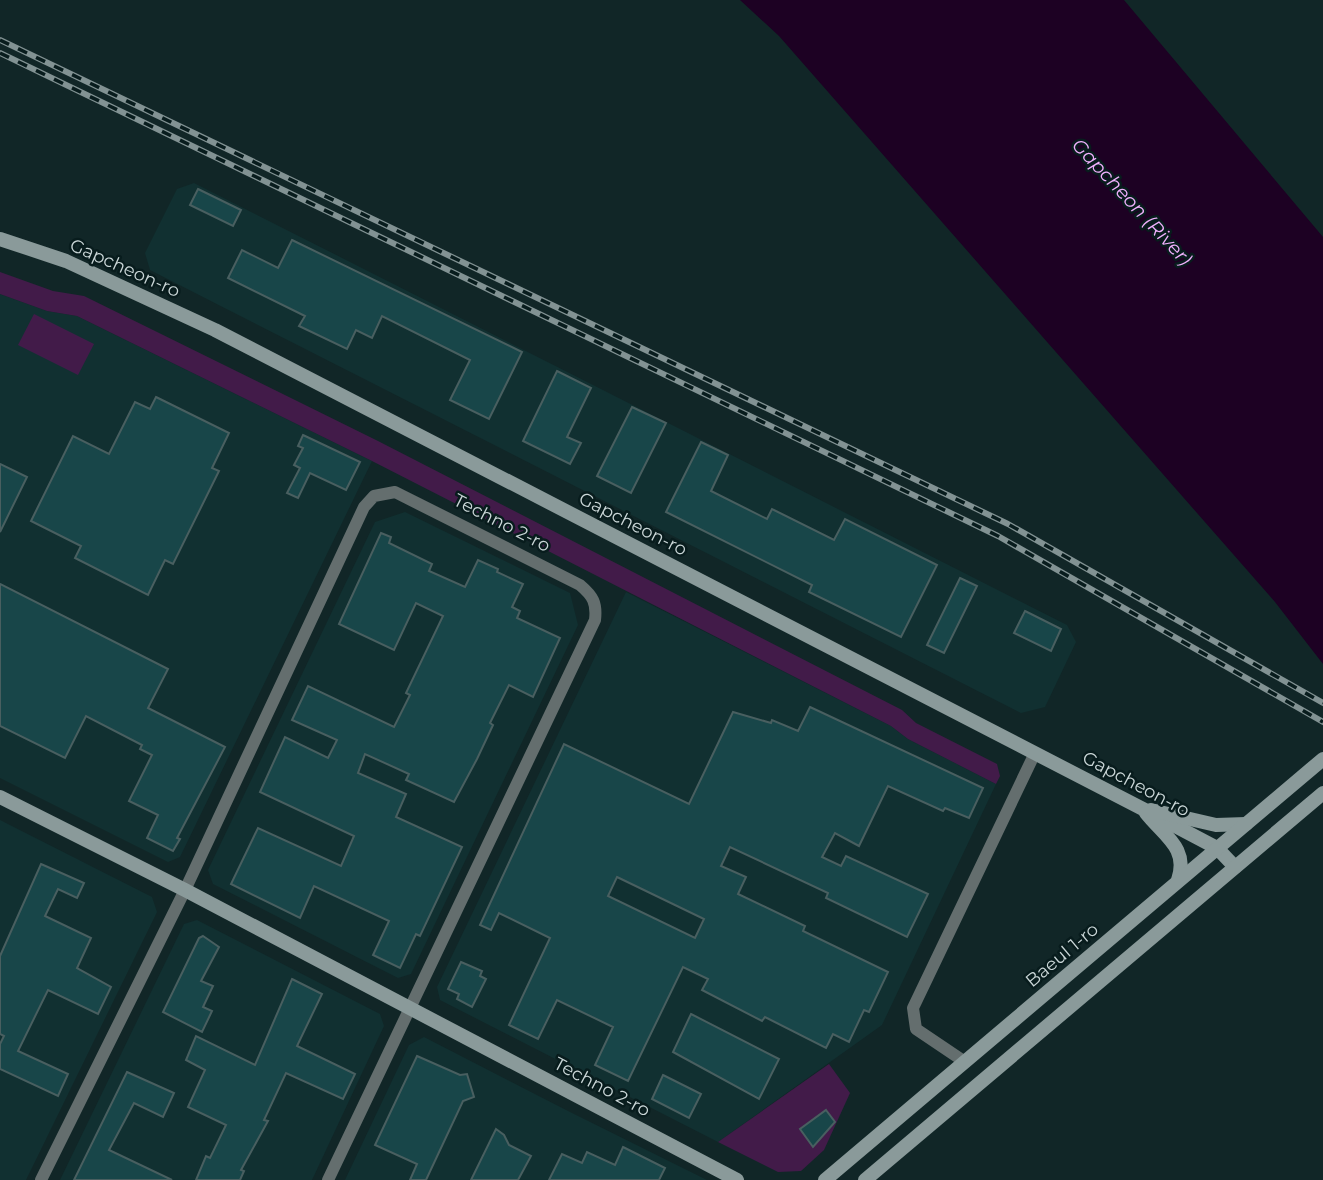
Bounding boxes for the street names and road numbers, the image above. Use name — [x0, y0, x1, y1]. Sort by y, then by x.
street label: Gapcheon-ro — [66, 234, 184, 302]
street label: Gapcheon-ro — [575, 487, 691, 561]
street label: Techno 2-ro — [450, 489, 554, 557]
street label: Gapcheon-ro — [1079, 746, 1193, 822]
street label: Baeul 1-ro — [1021, 918, 1103, 992]
street label: Techno 2-ro — [550, 1052, 654, 1122]

